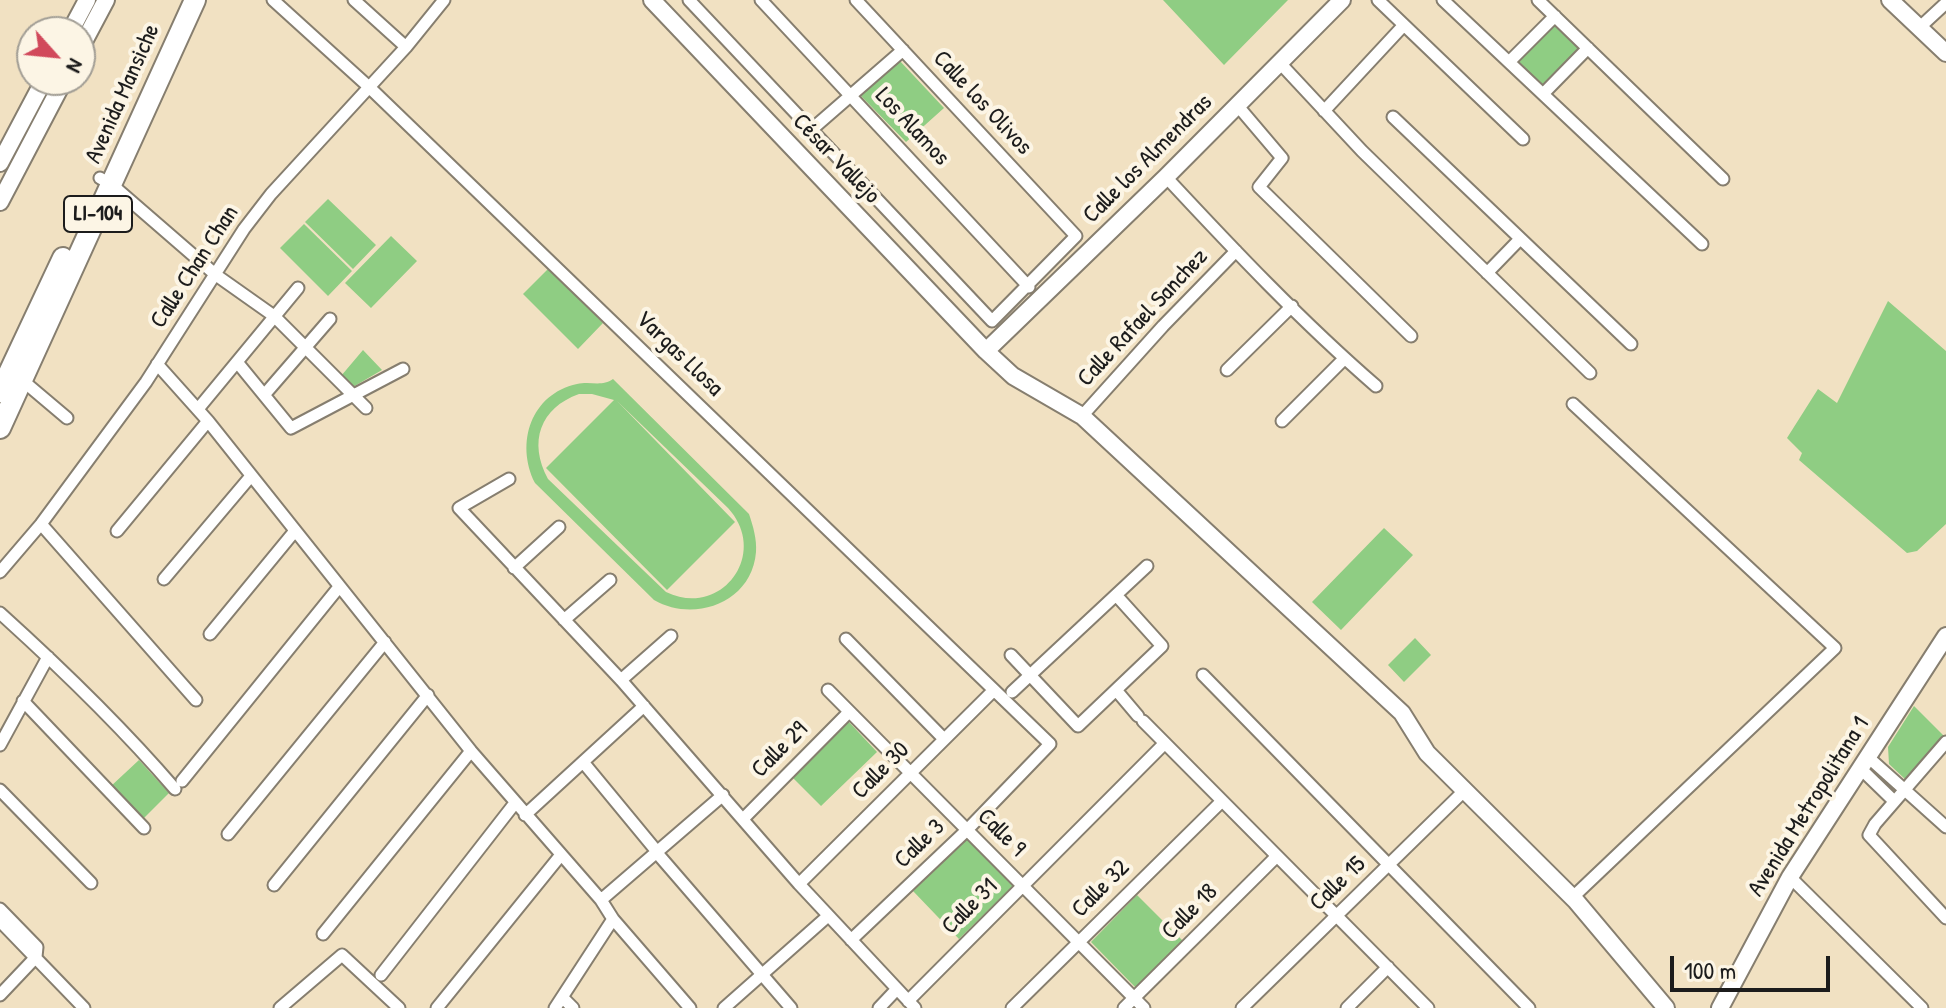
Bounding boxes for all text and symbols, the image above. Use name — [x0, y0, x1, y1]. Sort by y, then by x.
north arrow — [16, 16, 96, 96]
street label: Avenida Mansiche — [79, 20, 167, 168]
street label: Calle los Olivos — [926, 45, 1038, 161]
text: N — [60, 54, 92, 78]
street label: Los Alamos — [869, 82, 955, 172]
street label: Calle los Almendras — [1077, 88, 1219, 230]
street label: César Vallejo — [786, 108, 886, 210]
road number: LI-104 — [64, 196, 132, 232]
street label: Calle Chan Chan — [145, 200, 245, 334]
street label: Calle Rafael Sanchez — [1072, 243, 1214, 393]
street label: Vargas Llosa — [629, 305, 729, 403]
street label: Avenida Metropolitana 1 — [1742, 712, 1876, 902]
street label: Calle 29 — [746, 716, 814, 784]
street label: Calle 30 — [846, 736, 916, 806]
street label: Calle 9 — [971, 803, 1031, 863]
street label: Calle 3 — [889, 813, 951, 875]
street label: Calle 15 — [1304, 850, 1372, 918]
street label: Calle 32 — [1066, 854, 1136, 924]
street label: Calle 31 — [936, 873, 1004, 941]
street label: Calle 18 — [1156, 878, 1224, 946]
scale bar — [1674, 940, 1834, 990]
text: 100 m — [1684, 954, 1736, 986]

